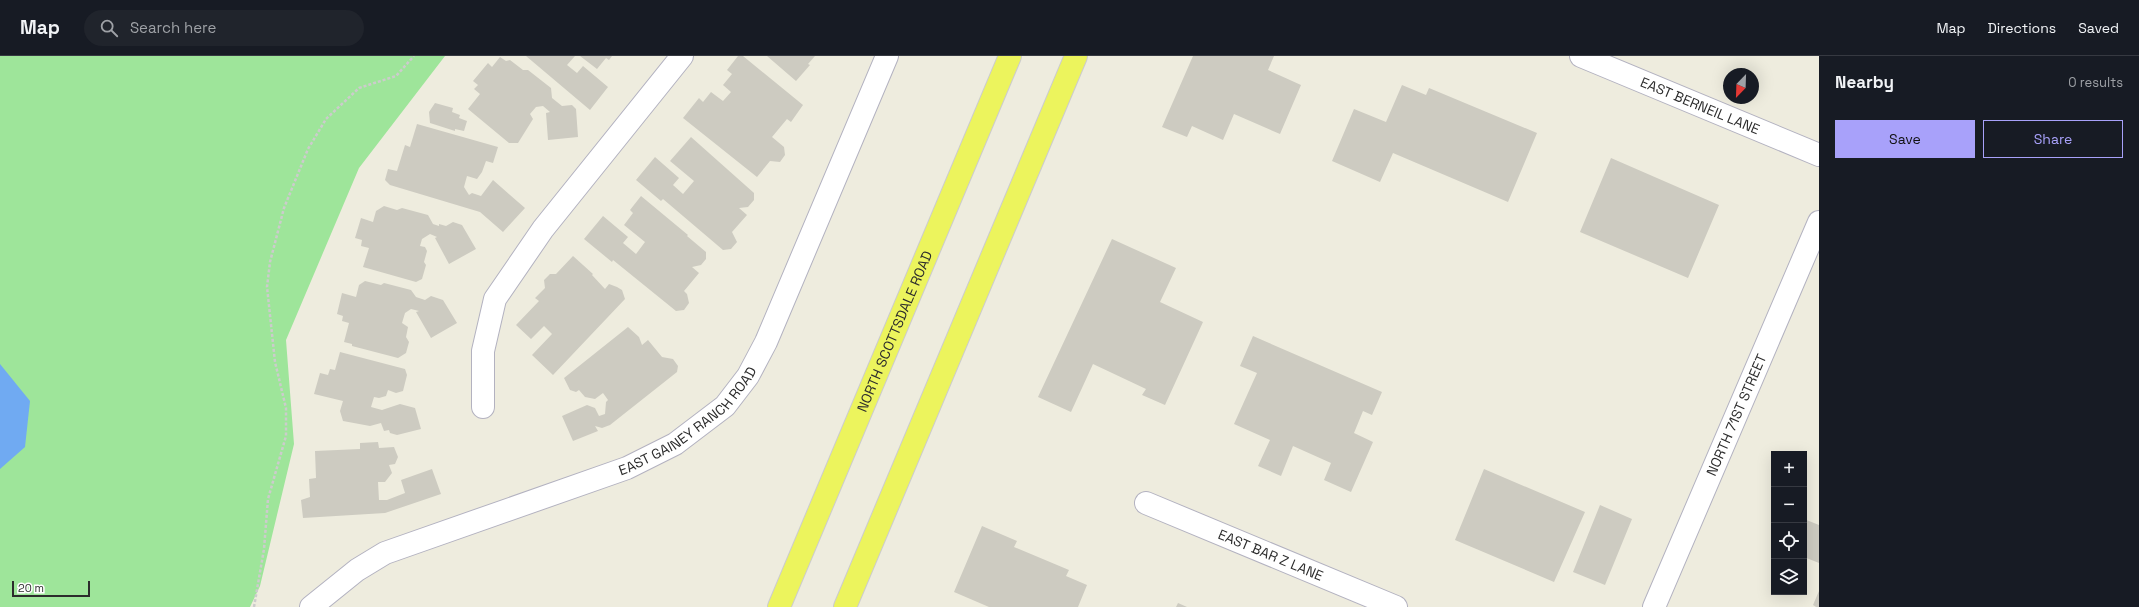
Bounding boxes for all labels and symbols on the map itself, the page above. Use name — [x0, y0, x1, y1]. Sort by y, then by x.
north arrow — [1723, 68, 1759, 104]
street label: EAST BERNEIL LANE — [1638, 73, 1763, 138]
street label: NORTH SCOTTSDALE ROAD — [853, 248, 936, 415]
street label: NORTH 71ST STREET — [1702, 351, 1770, 479]
street label: EAST GAINEY RANCH ROAD — [616, 363, 760, 479]
street label: EAST BAR Z LANE — [1215, 525, 1326, 585]
scale bar — [12, 579, 90, 598]

